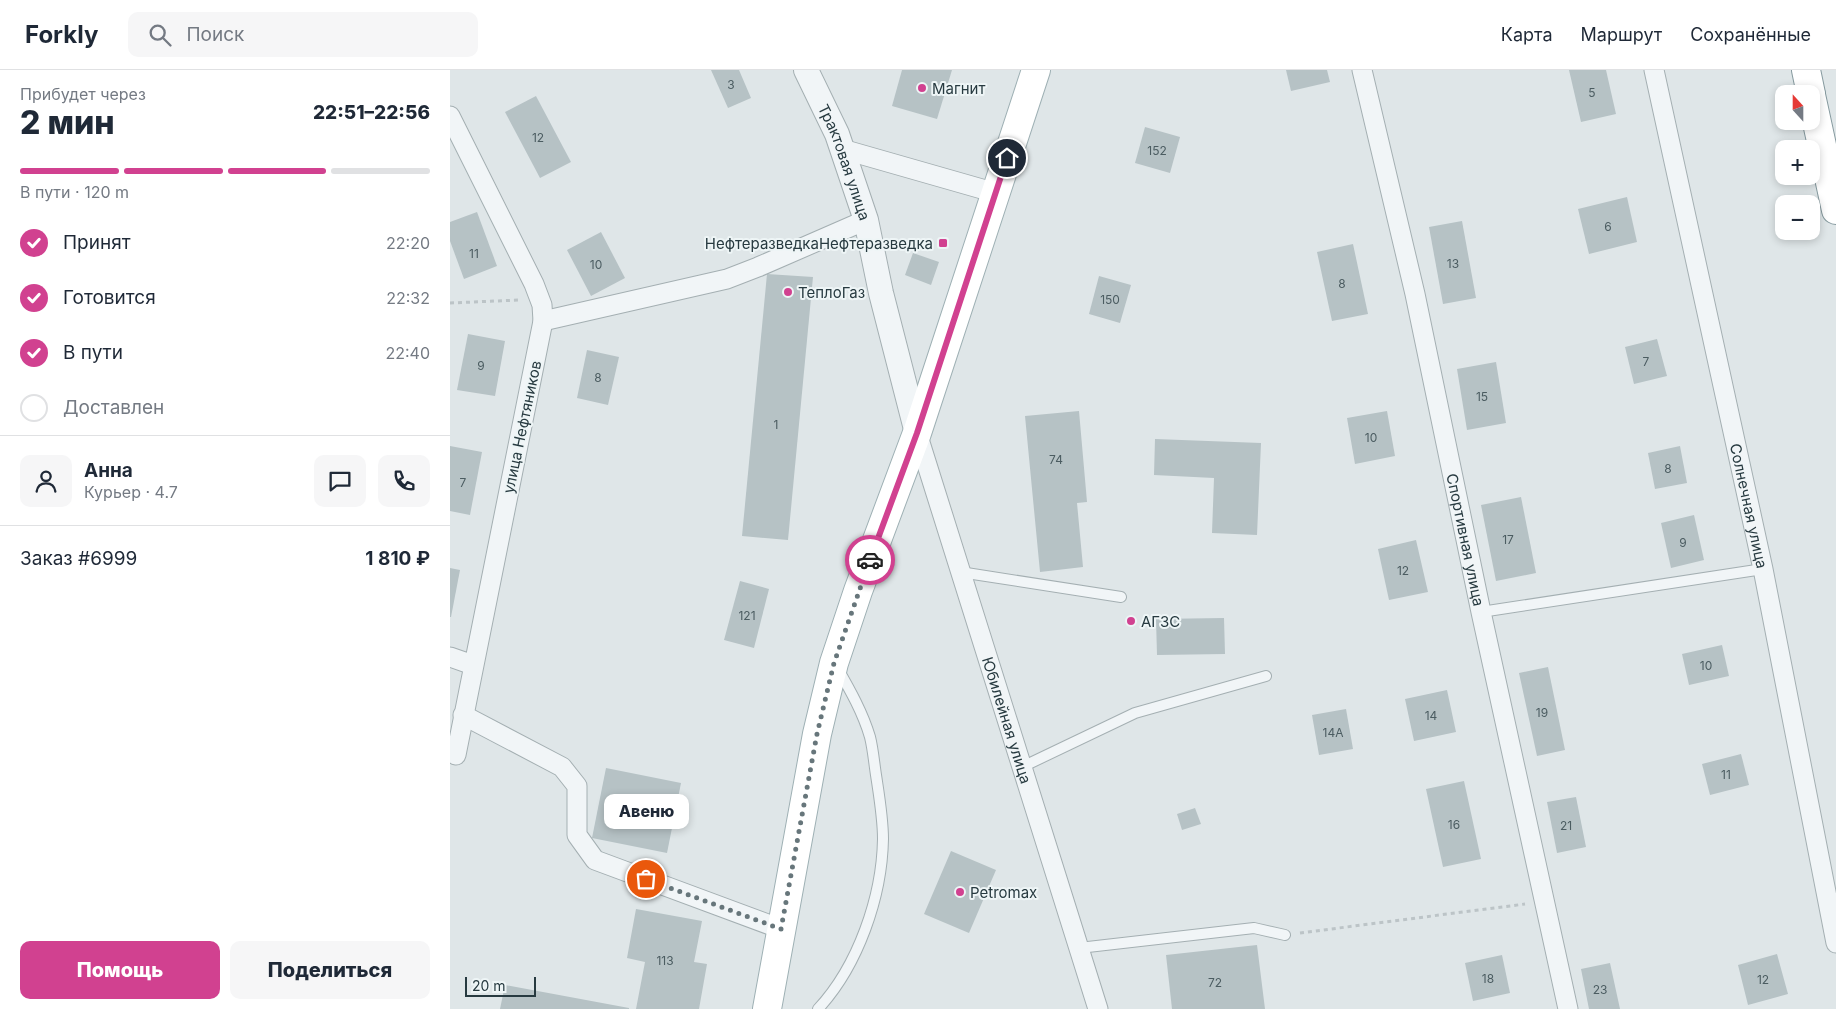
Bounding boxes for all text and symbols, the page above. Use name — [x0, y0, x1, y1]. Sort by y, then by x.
search box — [128, 12, 478, 57]
text: Forkly — [25, 20, 98, 49]
icon: search — [146, 21, 174, 49]
text: Поиск — [186, 23, 244, 46]
text: Карта — [1501, 24, 1553, 45]
text: Маршрут — [1581, 24, 1662, 45]
text: Сохранённые — [1690, 24, 1811, 45]
house number: 3 — [727, 77, 735, 92]
place label: Магнит — [932, 79, 985, 98]
marker: Магнит — [916, 82, 928, 94]
text: Прибудет через — [20, 84, 146, 104]
house number: 5 — [1588, 85, 1596, 100]
north arrow — [1775, 85, 1820, 130]
map controls — [1775, 85, 1820, 240]
text: 22:51–22:56 — [313, 101, 430, 124]
street label: Трактовая улица — [814, 101, 875, 223]
text: 2 мин — [20, 103, 115, 142]
house number: 12 — [532, 130, 544, 145]
pin — [986, 137, 1028, 179]
button: + — [1775, 140, 1820, 185]
house number: 152 — [1147, 143, 1167, 158]
icon: home — [993, 144, 1021, 172]
text: В пути · 120 m — [20, 182, 129, 202]
button: − — [1775, 195, 1820, 240]
house number: 6 — [1604, 219, 1612, 234]
icon: check — [20, 229, 48, 257]
text: Принят — [63, 231, 131, 254]
text: 22:20 — [386, 233, 430, 253]
place label: НефтеразведкаНефтеразведка — [705, 234, 933, 253]
marker: НефтеразведкаНефтеразведка — [937, 237, 949, 249]
house number: 11 — [469, 246, 479, 261]
house number: 13 — [1447, 256, 1459, 271]
house number: 10 — [590, 257, 602, 272]
house number: 8 — [1338, 276, 1346, 291]
place label: ТеплоГаз — [798, 283, 865, 302]
icon: check — [20, 284, 48, 312]
text: Готовится — [63, 286, 156, 309]
marker: ТеплоГаз — [782, 286, 794, 298]
text: 22:32 — [386, 288, 430, 308]
house number: 150 — [1100, 292, 1120, 307]
icon: check — [20, 339, 48, 367]
text: В пути — [63, 341, 123, 364]
text: 22:40 — [385, 343, 430, 363]
house number: 7 — [1643, 354, 1650, 369]
house number: 9 — [477, 358, 485, 373]
street label: улица Нефтяников — [499, 359, 545, 495]
house number: 8 — [594, 370, 602, 385]
house number: 15 — [1476, 389, 1488, 404]
text: Доставлен — [63, 396, 164, 419]
house number: 1 — [774, 417, 778, 432]
house number: 10 — [1365, 430, 1377, 445]
street label: Солнечная улица — [1726, 441, 1772, 570]
house number: 74 — [1049, 452, 1063, 467]
button: person — [20, 455, 72, 507]
button: chat — [314, 455, 366, 507]
button: phone — [378, 455, 430, 507]
text: Анна — [84, 459, 133, 482]
house number: 8 — [1664, 461, 1672, 476]
street label: Спортивная улица — [1443, 472, 1489, 608]
house number: 7 — [460, 475, 467, 490]
text: Курьер · 4.7 — [84, 482, 178, 502]
house number: 17 — [1502, 532, 1514, 547]
courier — [845, 535, 895, 585]
house number: 9 — [1679, 535, 1687, 550]
icon: car — [856, 546, 884, 574]
text: Заказ #6999 — [20, 547, 137, 570]
text: 1 810 ₽ — [365, 547, 430, 570]
house number: 12 — [1397, 563, 1409, 578]
house number: 121 — [738, 608, 756, 623]
place label: АГЗС — [1141, 612, 1180, 631]
marker: АГЗС — [1125, 615, 1137, 627]
street label: Юбилейная улица — [978, 654, 1036, 786]
house number: 10 — [1700, 658, 1712, 673]
house number: 19 — [1536, 705, 1548, 720]
house number: 14 — [1425, 708, 1438, 723]
house number: 14А — [1323, 725, 1343, 740]
house number: 11 — [1721, 767, 1731, 782]
callout: Авеню — [604, 794, 688, 829]
text: Авеню — [619, 801, 674, 821]
house number: 16 — [1448, 817, 1460, 832]
house number: 21 — [1560, 818, 1572, 833]
pin — [625, 858, 667, 900]
icon: bag — [632, 865, 660, 893]
place label: Petromax — [970, 883, 1037, 902]
marker: Petromax — [954, 886, 966, 898]
button: Помощь — [20, 941, 220, 999]
button: Поделиться — [230, 941, 430, 999]
house number: 113 — [656, 953, 674, 968]
house number: 18 — [1482, 971, 1494, 986]
house number: 12 — [1757, 972, 1769, 987]
scale bar — [465, 974, 536, 997]
house number: 72 — [1208, 975, 1222, 990]
text: 20 m — [472, 977, 506, 994]
house number: 23 — [1593, 982, 1607, 997]

